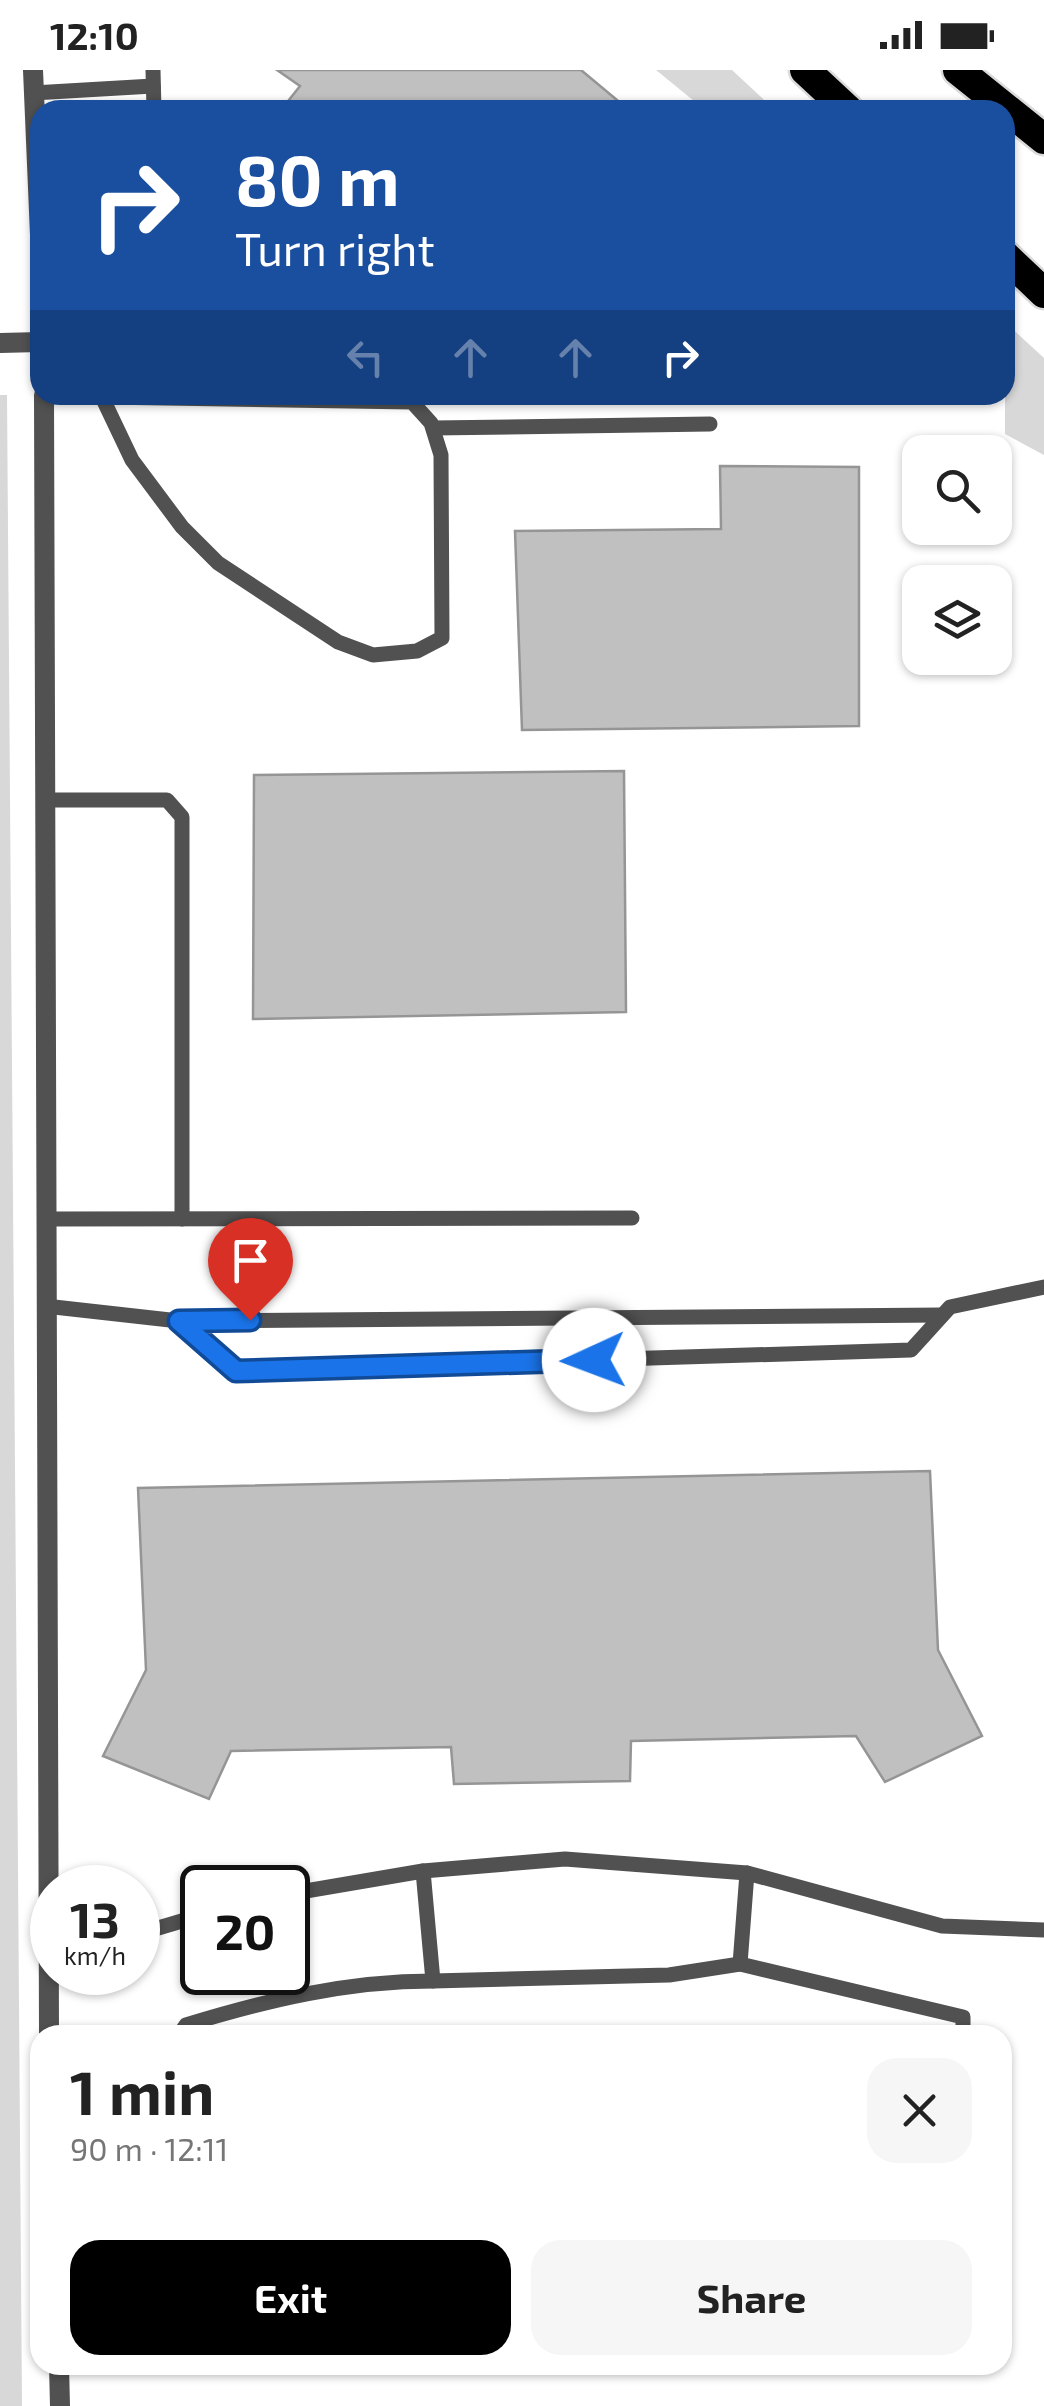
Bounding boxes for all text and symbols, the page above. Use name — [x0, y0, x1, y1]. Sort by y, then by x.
text: 12:10 — [50, 12, 139, 58]
text: 80 m — [235, 136, 400, 220]
icon: right — [70, 140, 200, 270]
text: Turn right — [235, 221, 435, 275]
icon: left — [338, 330, 393, 385]
icon: ahead — [443, 330, 498, 385]
icon: ahead — [548, 330, 603, 385]
icon: right — [653, 330, 708, 385]
map controls — [902, 435, 1012, 675]
button: search — [902, 435, 1012, 545]
button: layers — [902, 565, 1012, 675]
pin — [208, 1218, 293, 1321]
icon: arrive — [223, 1233, 278, 1288]
position arrow — [542, 1308, 646, 1412]
speed limit sign: 20 — [180, 1865, 310, 1995]
text: 13 — [70, 1888, 120, 1948]
text: km/h — [64, 1940, 126, 1970]
text: 1 min — [70, 2055, 214, 2127]
button: close — [867, 2058, 972, 2163]
text: 90 m · 12:11 — [70, 2129, 228, 2167]
button: Exit — [70, 2240, 511, 2355]
button: Share — [531, 2240, 972, 2355]

